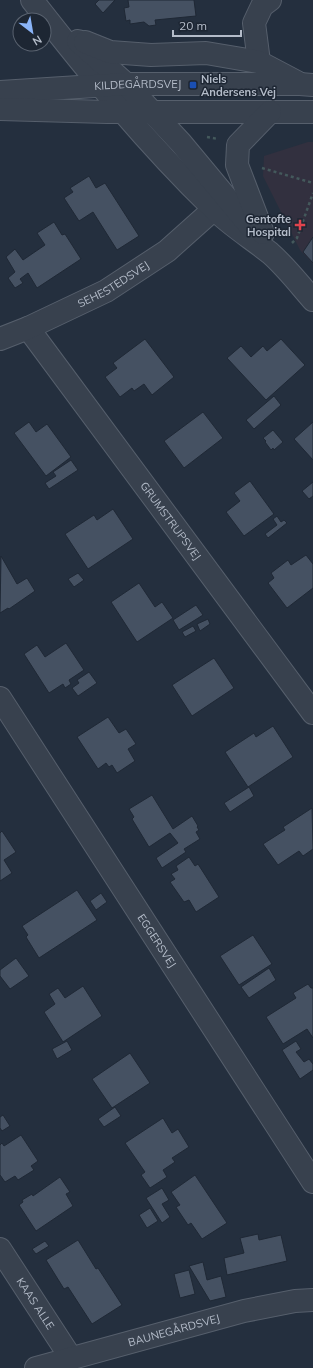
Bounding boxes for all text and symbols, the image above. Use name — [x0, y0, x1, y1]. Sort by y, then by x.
north arrow — [12, 12, 52, 52]
scale bar — [173, 12, 241, 38]
text: 20 m — [179, 18, 207, 33]
text: N — [30, 32, 44, 49]
place label: Niels Andersens Vej — [201, 72, 276, 99]
street label: KILDEGÅRDSVEJ — [94, 76, 181, 93]
marker: Niels Andersens Vej — [188, 80, 198, 90]
place label: Gentofte Hospital — [246, 212, 291, 239]
marker: Gentofte Hospital — [294, 219, 306, 231]
street label: SEHESTEDSVEJ — [75, 258, 152, 311]
street label: GRUMSTRUPSVEJ — [137, 479, 204, 563]
street label: EGGERSVEJ — [134, 911, 179, 970]
street label: KAAS ALLE — [13, 1275, 57, 1332]
street label: BAUNEGÅRDSVEJ — [126, 1311, 221, 1349]

